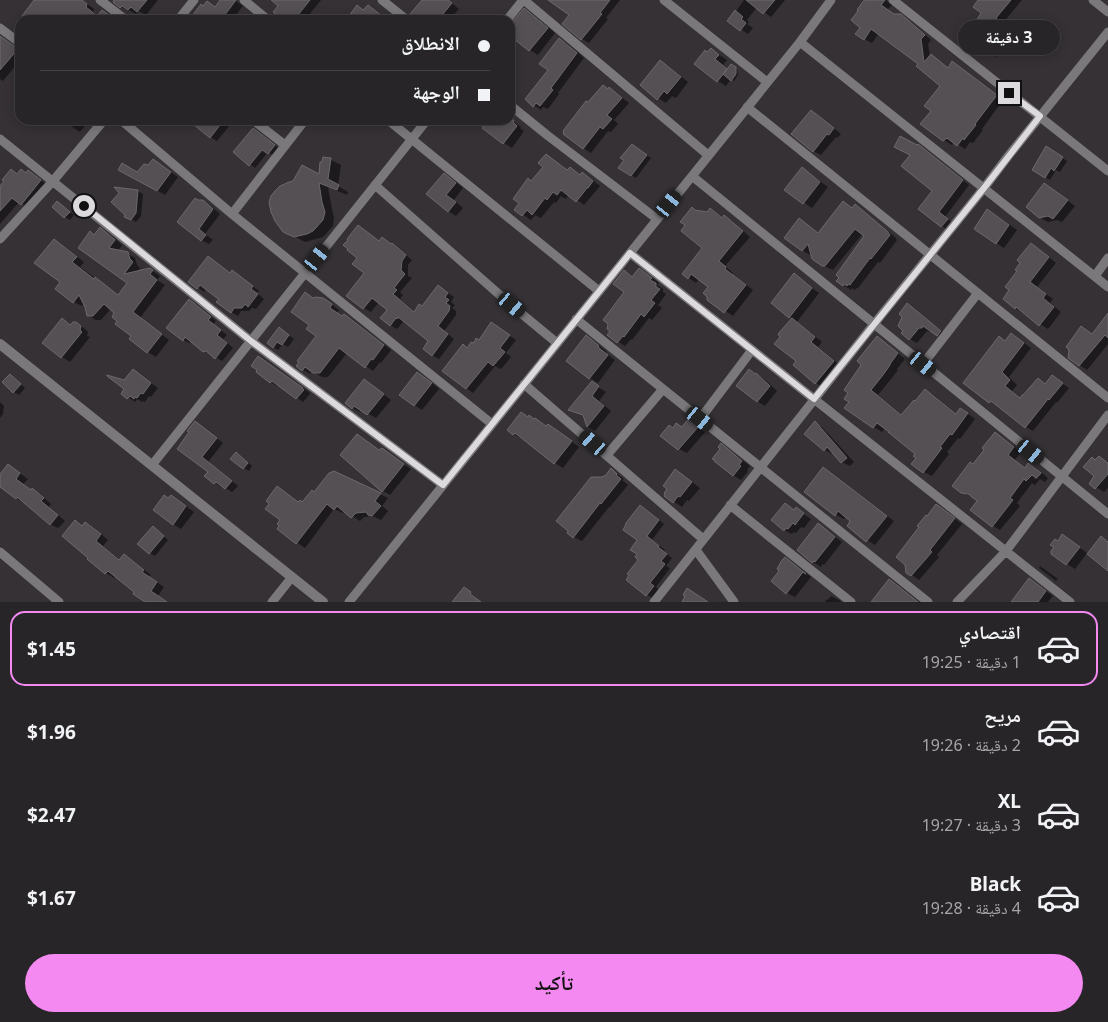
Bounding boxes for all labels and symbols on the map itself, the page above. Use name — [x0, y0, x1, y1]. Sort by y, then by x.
callout: 3 دقيقة — [958, 21, 1060, 56]
route end — [998, 82, 1020, 104]
car — [653, 188, 684, 220]
route start — [73, 195, 95, 217]
car — [301, 242, 332, 274]
car — [495, 290, 528, 320]
car — [906, 349, 939, 379]
car — [683, 404, 716, 434]
car — [576, 427, 609, 459]
car — [1014, 437, 1047, 467]

